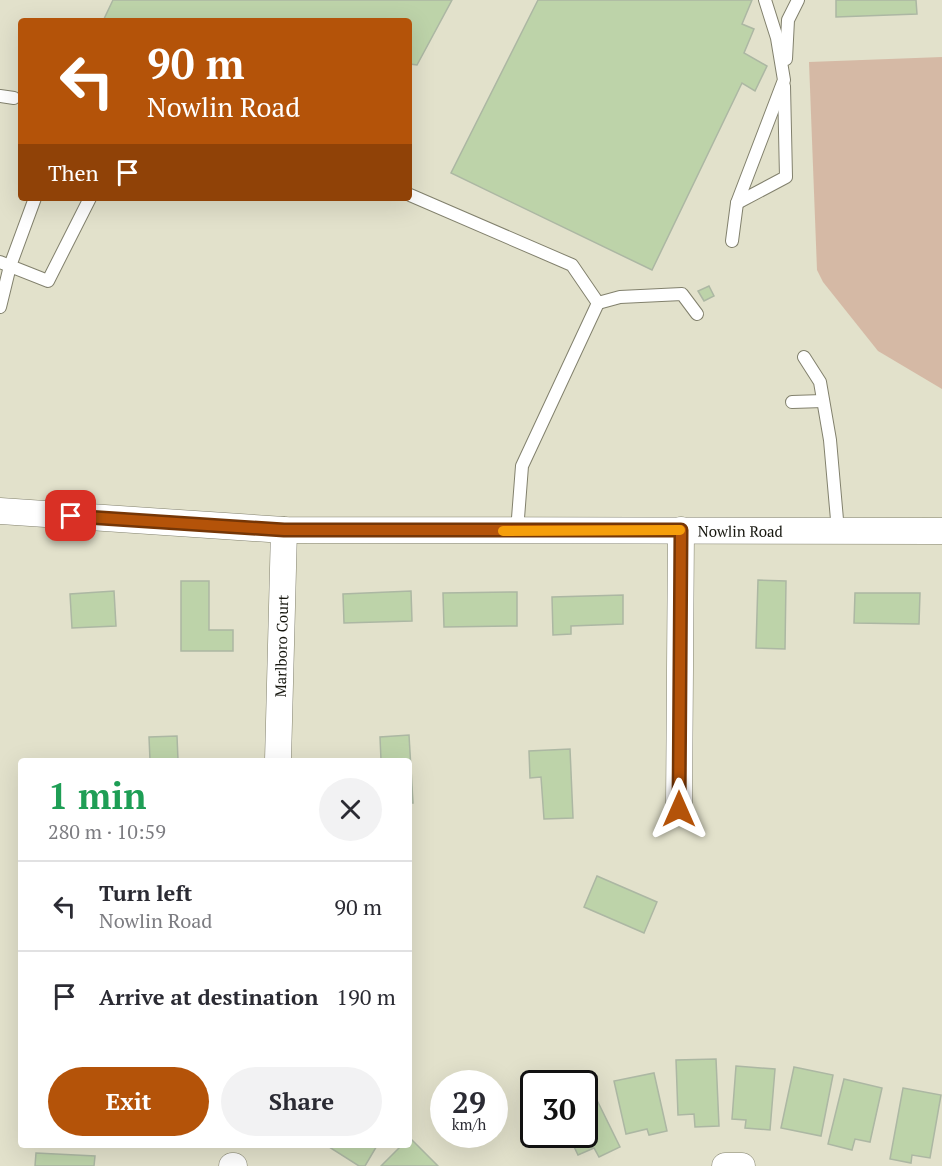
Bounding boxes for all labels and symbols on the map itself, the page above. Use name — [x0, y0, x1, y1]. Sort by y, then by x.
pin — [45, 490, 96, 541]
street label: Nowlin Road — [698, 521, 783, 541]
street label: Marlboro Court — [270, 594, 292, 698]
position arrow — [647, 777, 711, 841]
speed limit sign: 30 — [520, 1070, 598, 1148]

